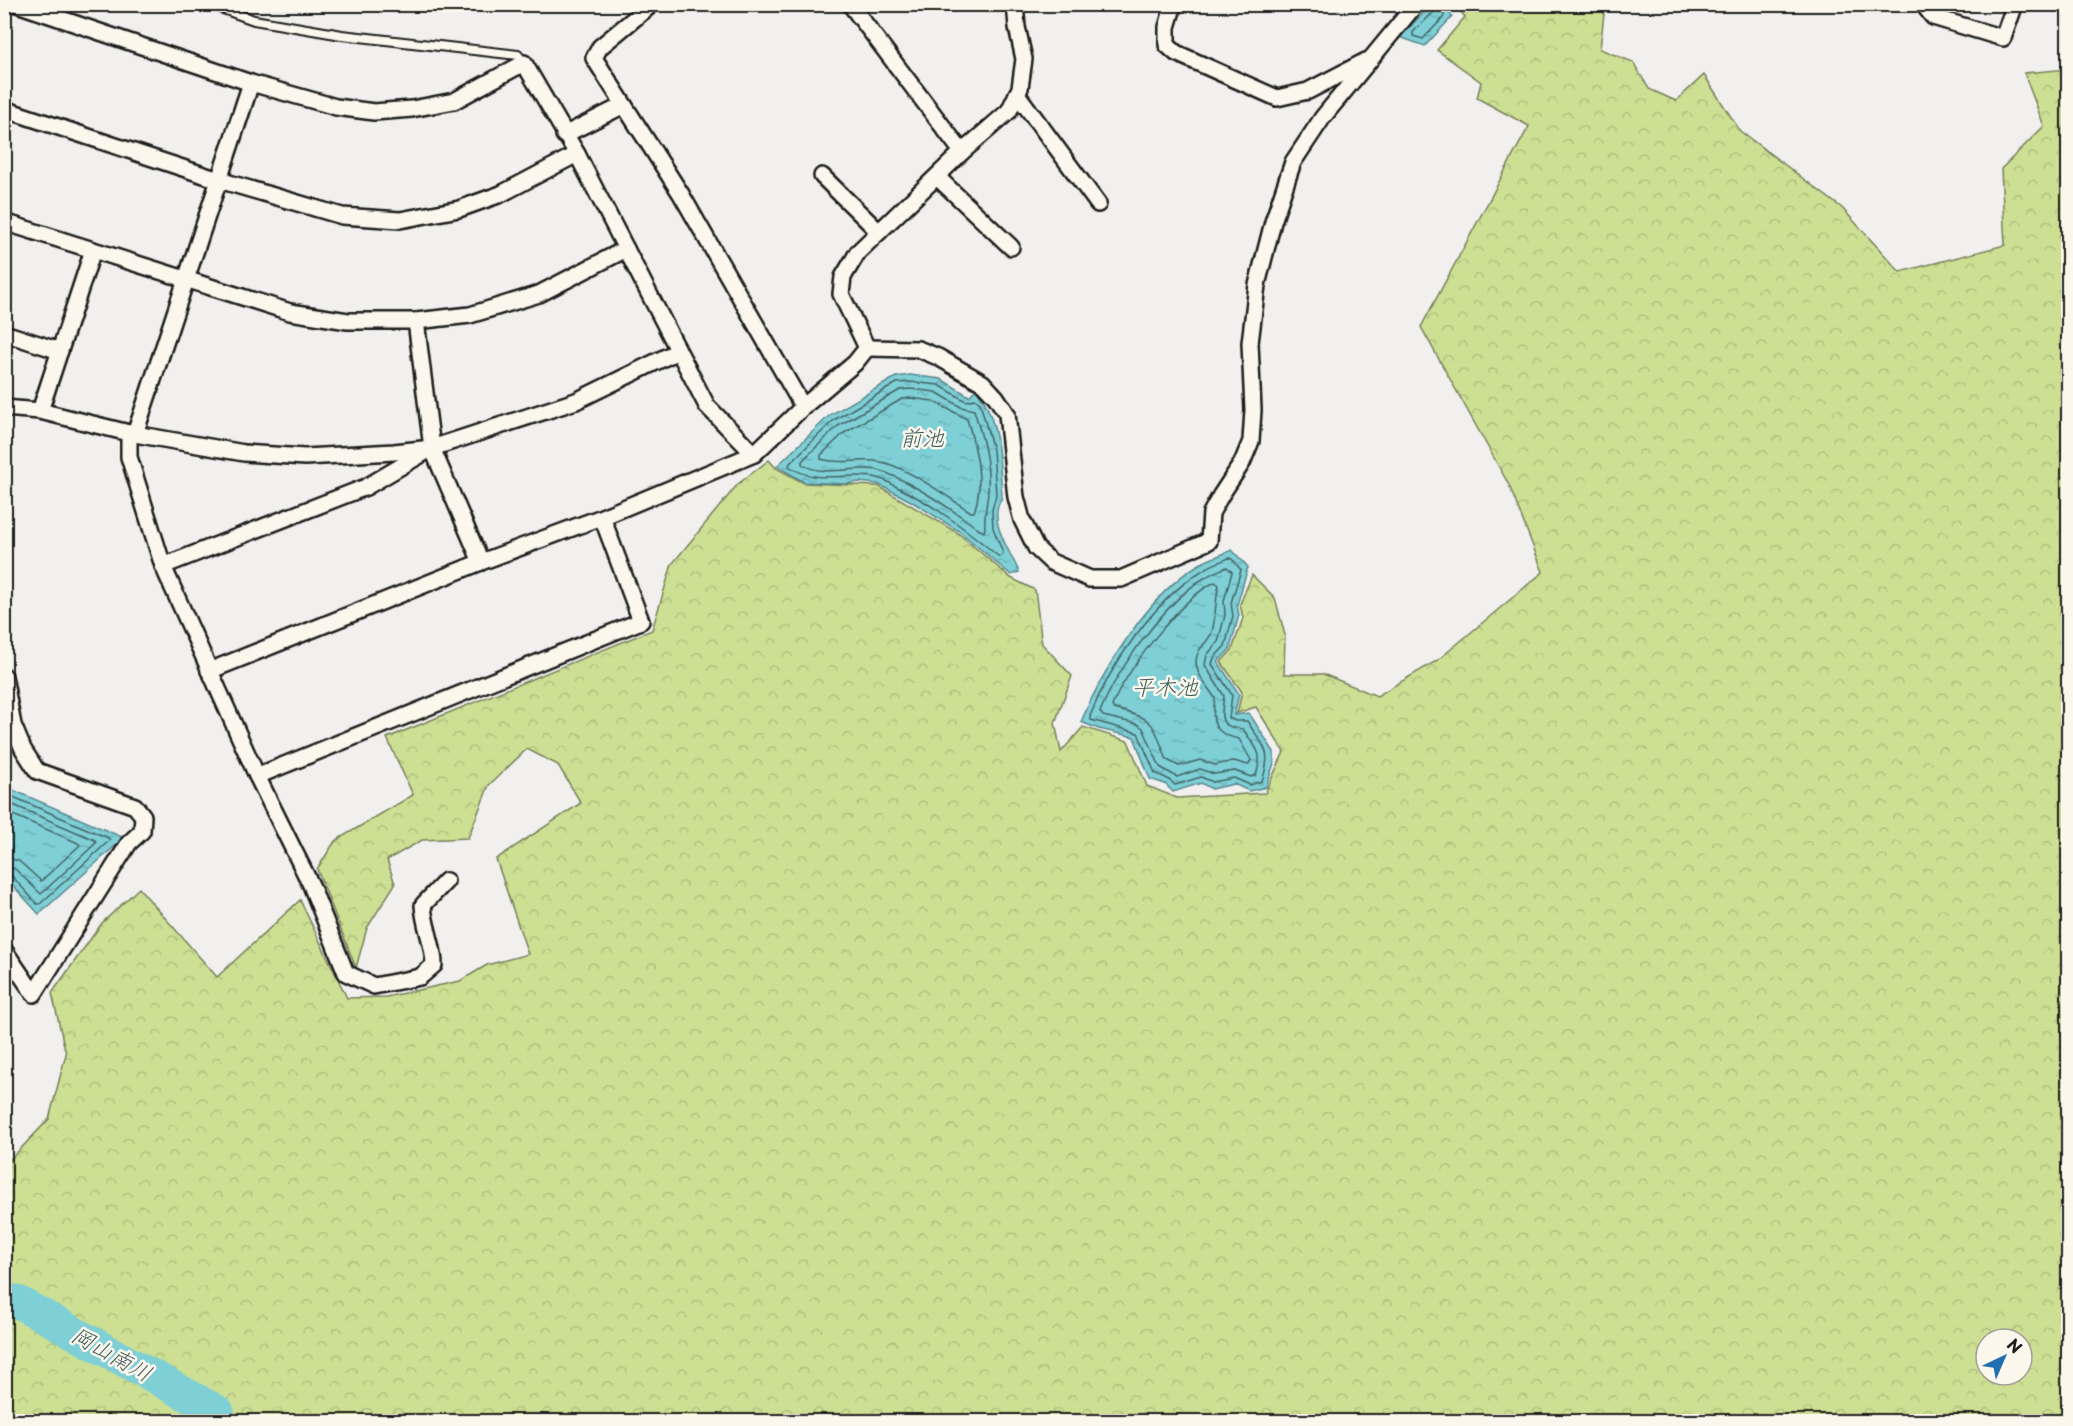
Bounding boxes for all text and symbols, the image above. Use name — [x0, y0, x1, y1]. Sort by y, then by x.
water label: 前池 — [900, 420, 945, 453]
water label: 平木池 — [1132, 669, 1199, 702]
water label: 岡山南川 — [66, 1317, 159, 1388]
north arrow — [1974, 1327, 2034, 1387]
text: N — [2002, 1332, 2028, 1359]

